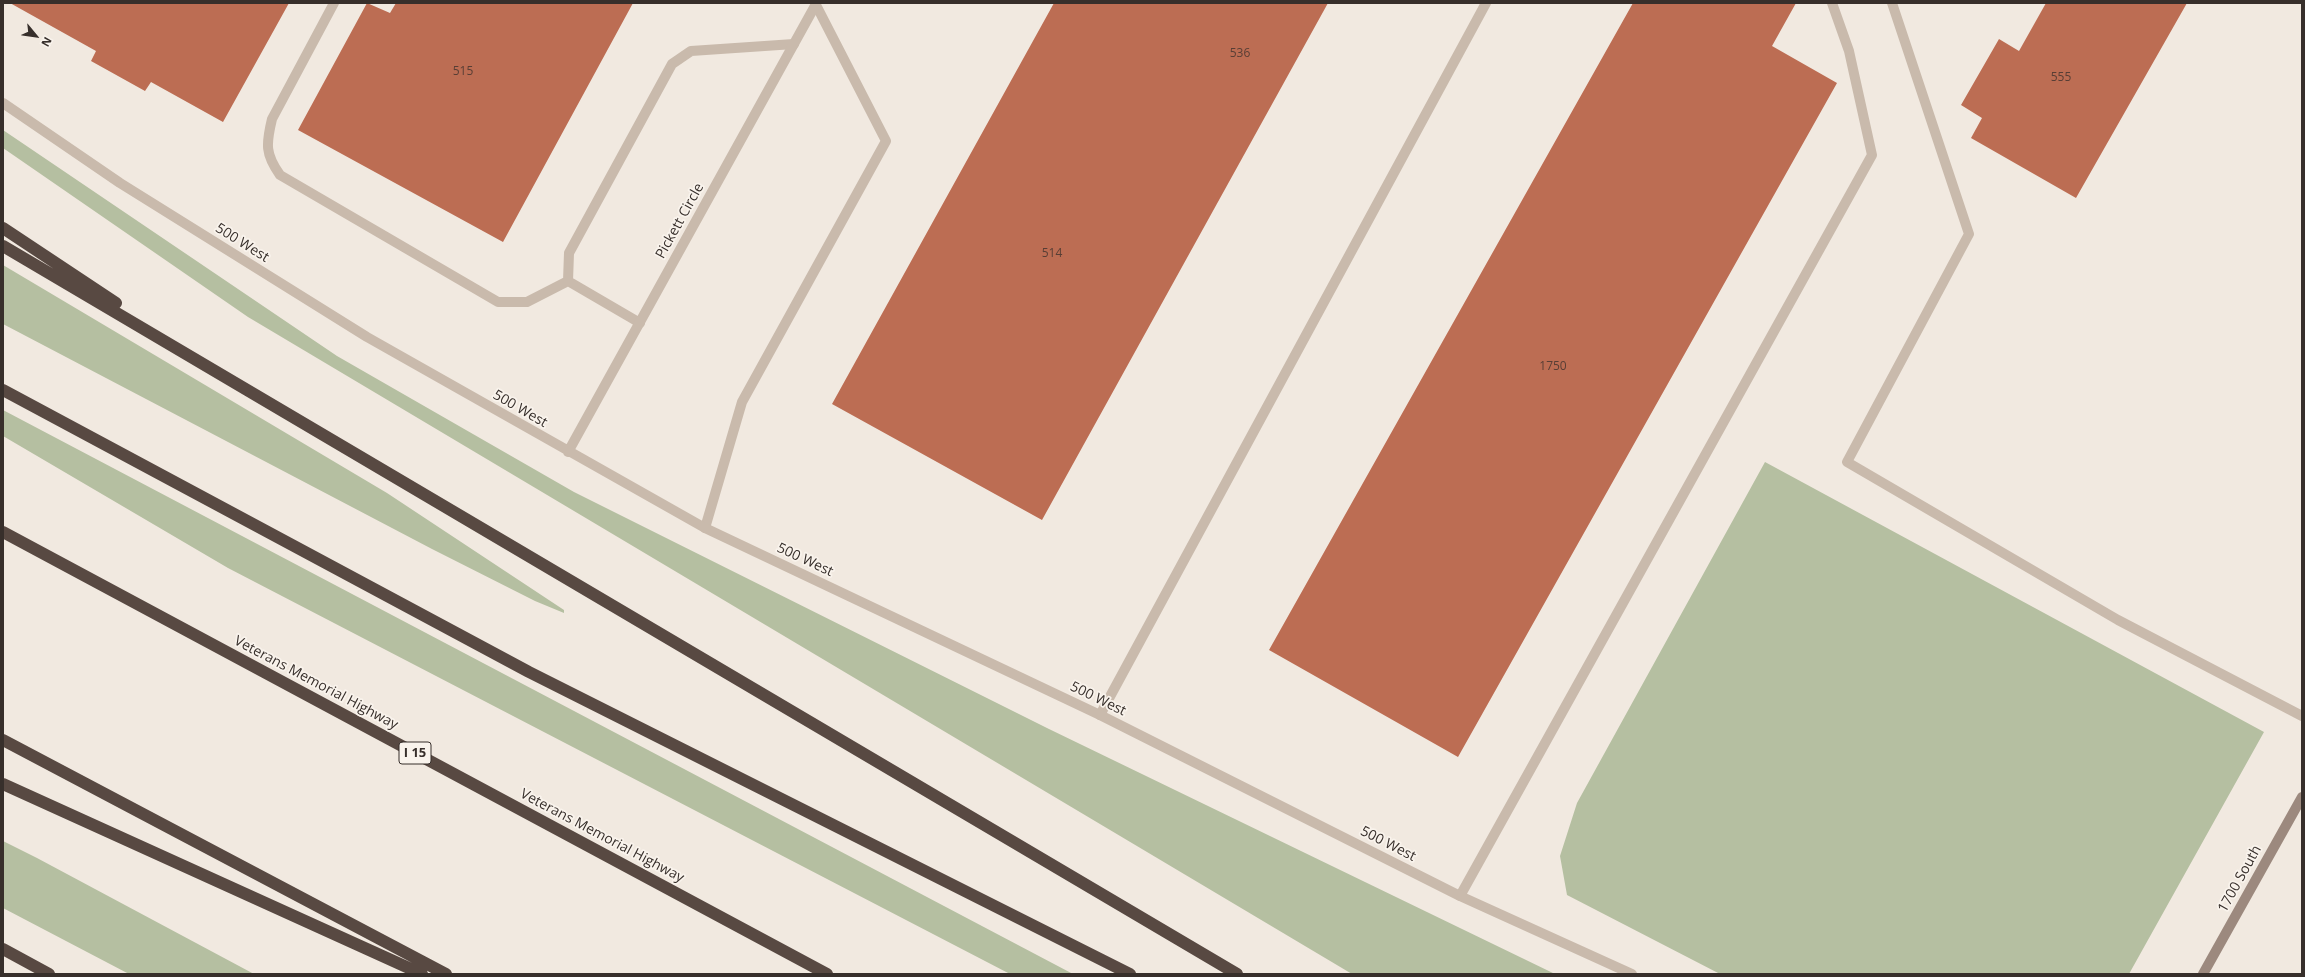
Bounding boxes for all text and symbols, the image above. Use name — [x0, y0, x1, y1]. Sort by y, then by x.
north arrow — [16, 16, 56, 56]
text: N — [38, 35, 56, 50]
house number: 536 — [1230, 47, 1250, 61]
house number: 515 — [453, 65, 473, 79]
house number: 555 — [2051, 71, 2071, 85]
street label: Pickett Circle — [652, 180, 708, 262]
street label: 500 West — [212, 220, 272, 266]
house number: 514 — [1042, 247, 1062, 261]
house number: 1750 — [1539, 360, 1567, 374]
street label: 500 West — [490, 387, 550, 431]
street label: 500 West — [774, 540, 836, 580]
street label: Veterans Memorial Highway — [231, 633, 401, 733]
street label: 500 West — [1067, 678, 1129, 720]
road number: I 15 — [399, 742, 431, 764]
street label: Veterans Memorial Highway — [517, 786, 687, 886]
street label: 500 West — [1357, 823, 1419, 865]
street label: 1700 South — [2215, 843, 2265, 915]

